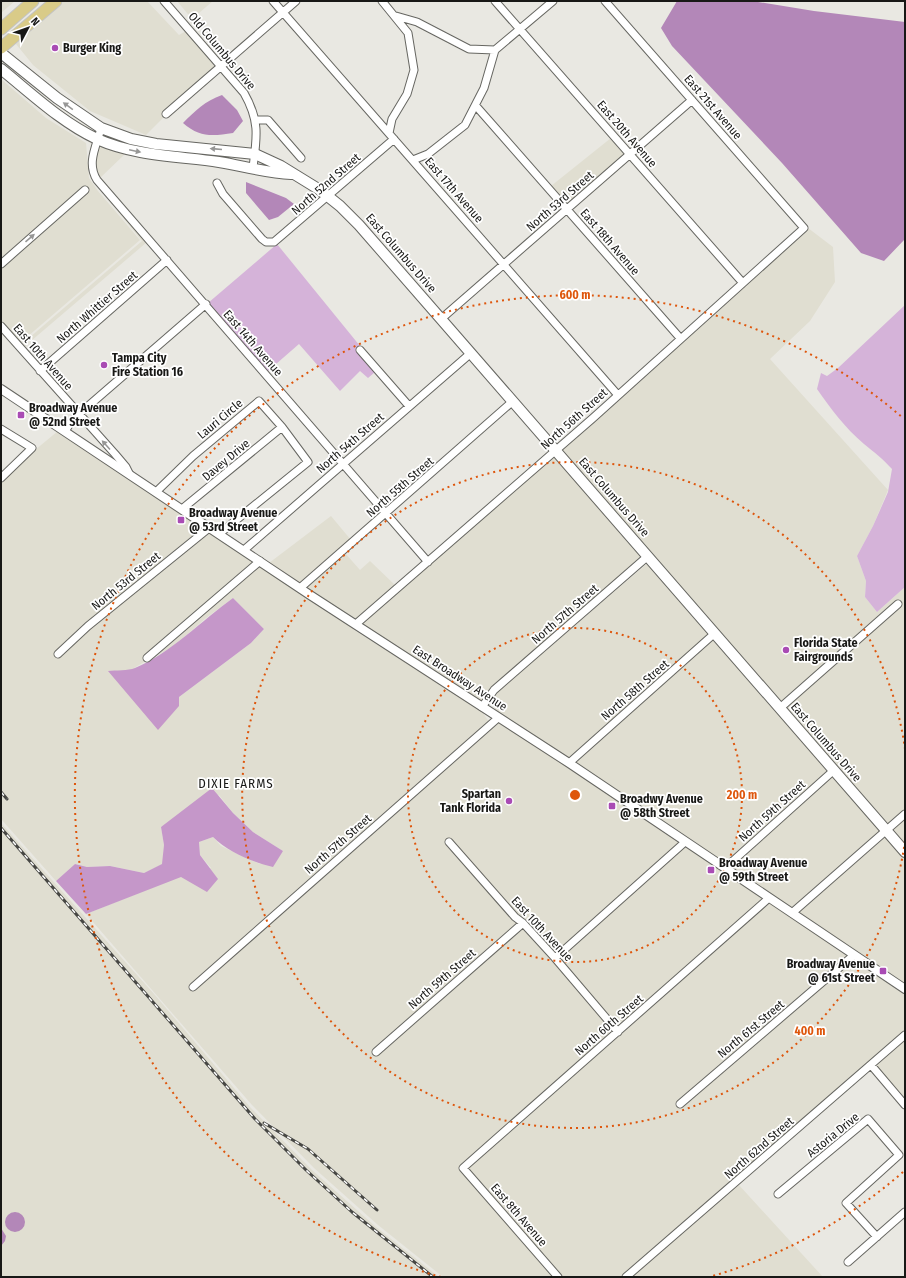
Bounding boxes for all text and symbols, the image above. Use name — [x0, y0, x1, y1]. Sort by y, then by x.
north arrow — [8, 8, 48, 48]
street label: Old Columbus Drive — [186, 9, 259, 93]
text: N — [28, 15, 42, 29]
place label: Burger King — [63, 41, 121, 55]
marker: Burger King — [50, 43, 60, 53]
street label: East 21st Avenue — [681, 72, 745, 142]
street label: East 20th Avenue — [594, 98, 660, 170]
one-way arrow — [63, 102, 74, 110]
one-way arrow — [210, 146, 222, 153]
one-way arrow — [129, 148, 141, 154]
street label: North 52nd Street — [289, 150, 363, 218]
street label: East 17th Avenue — [422, 155, 486, 226]
street label: North 53rd Street — [524, 168, 596, 234]
street label: East 18th Avenue — [578, 206, 643, 278]
street label: East Columbus Drive — [363, 211, 439, 295]
one-way arrow — [25, 234, 36, 243]
street label: North Whittier Street — [54, 268, 140, 346]
text: 600 m — [559, 288, 591, 302]
street label: East 14th Avenue — [221, 307, 285, 379]
street label: East 10th Avenue — [10, 321, 76, 393]
place label: Tampa City Fire Station 16 — [112, 351, 183, 379]
marker: Tampa City Fire Station 16 — [99, 360, 109, 370]
street label: North 56th Street — [538, 385, 610, 453]
street label: Lauri Circle — [195, 396, 245, 442]
place label: Broadway Avenue @ 52nd Street — [29, 401, 117, 429]
marker: Broadway Avenue @ 52nd Street — [16, 410, 26, 420]
street label: North 54th Street — [313, 410, 387, 476]
street label: Davey Drive — [200, 436, 252, 484]
one-way arrow — [102, 440, 111, 449]
street label: North 55th Street — [364, 454, 436, 520]
street label: East Columbus Drive — [576, 455, 652, 539]
place label: Broadway Avenue @ 53rd Street — [189, 506, 277, 534]
marker: Broadway Avenue @ 53rd Street — [176, 515, 186, 525]
street label: North 53rd Street — [89, 549, 163, 613]
street label: North 57th Street — [529, 581, 601, 647]
place label: Florida State Fairgrounds — [794, 636, 858, 664]
street label: East Broadway Avenue — [410, 642, 510, 714]
marker: Florida State Fairgrounds — [781, 645, 791, 655]
street label: North 58th Street — [598, 657, 672, 723]
street label: East Columbus Drive — [788, 700, 864, 784]
district label: DIXIE FARMS — [198, 776, 274, 791]
street label: North 59th Street — [736, 777, 808, 845]
place label: Spartan Tank Florida — [440, 787, 501, 815]
centre of rings — [568, 788, 582, 802]
text: 200 m — [726, 788, 757, 802]
place label: Broadwy Avenue @ 58th Street — [620, 792, 703, 820]
marker: Spartan Tank Florida — [504, 796, 514, 806]
marker: Broadwy Avenue @ 58th Street — [607, 801, 617, 811]
street label: North 57th Street — [302, 811, 374, 877]
place label: Broadway Avenue @ 59th Street — [719, 856, 807, 884]
marker: Broadway Avenue @ 59th Street — [706, 865, 716, 875]
street label: East 10th Avenue — [509, 894, 576, 964]
street label: North 59th Street — [405, 946, 479, 1012]
place label: Broadway Avenue @ 61st Street — [787, 957, 876, 985]
marker: Broadway Avenue @ 61st Street — [878, 966, 888, 976]
street label: North 60th Street — [572, 992, 646, 1058]
street label: North 61st Street — [715, 997, 787, 1061]
text: 400 m — [795, 1024, 825, 1038]
street label: Astoria Drive — [804, 1110, 862, 1160]
street label: North 62nd Street — [722, 1114, 797, 1182]
street label: East 8th Avenue — [488, 1181, 550, 1249]

